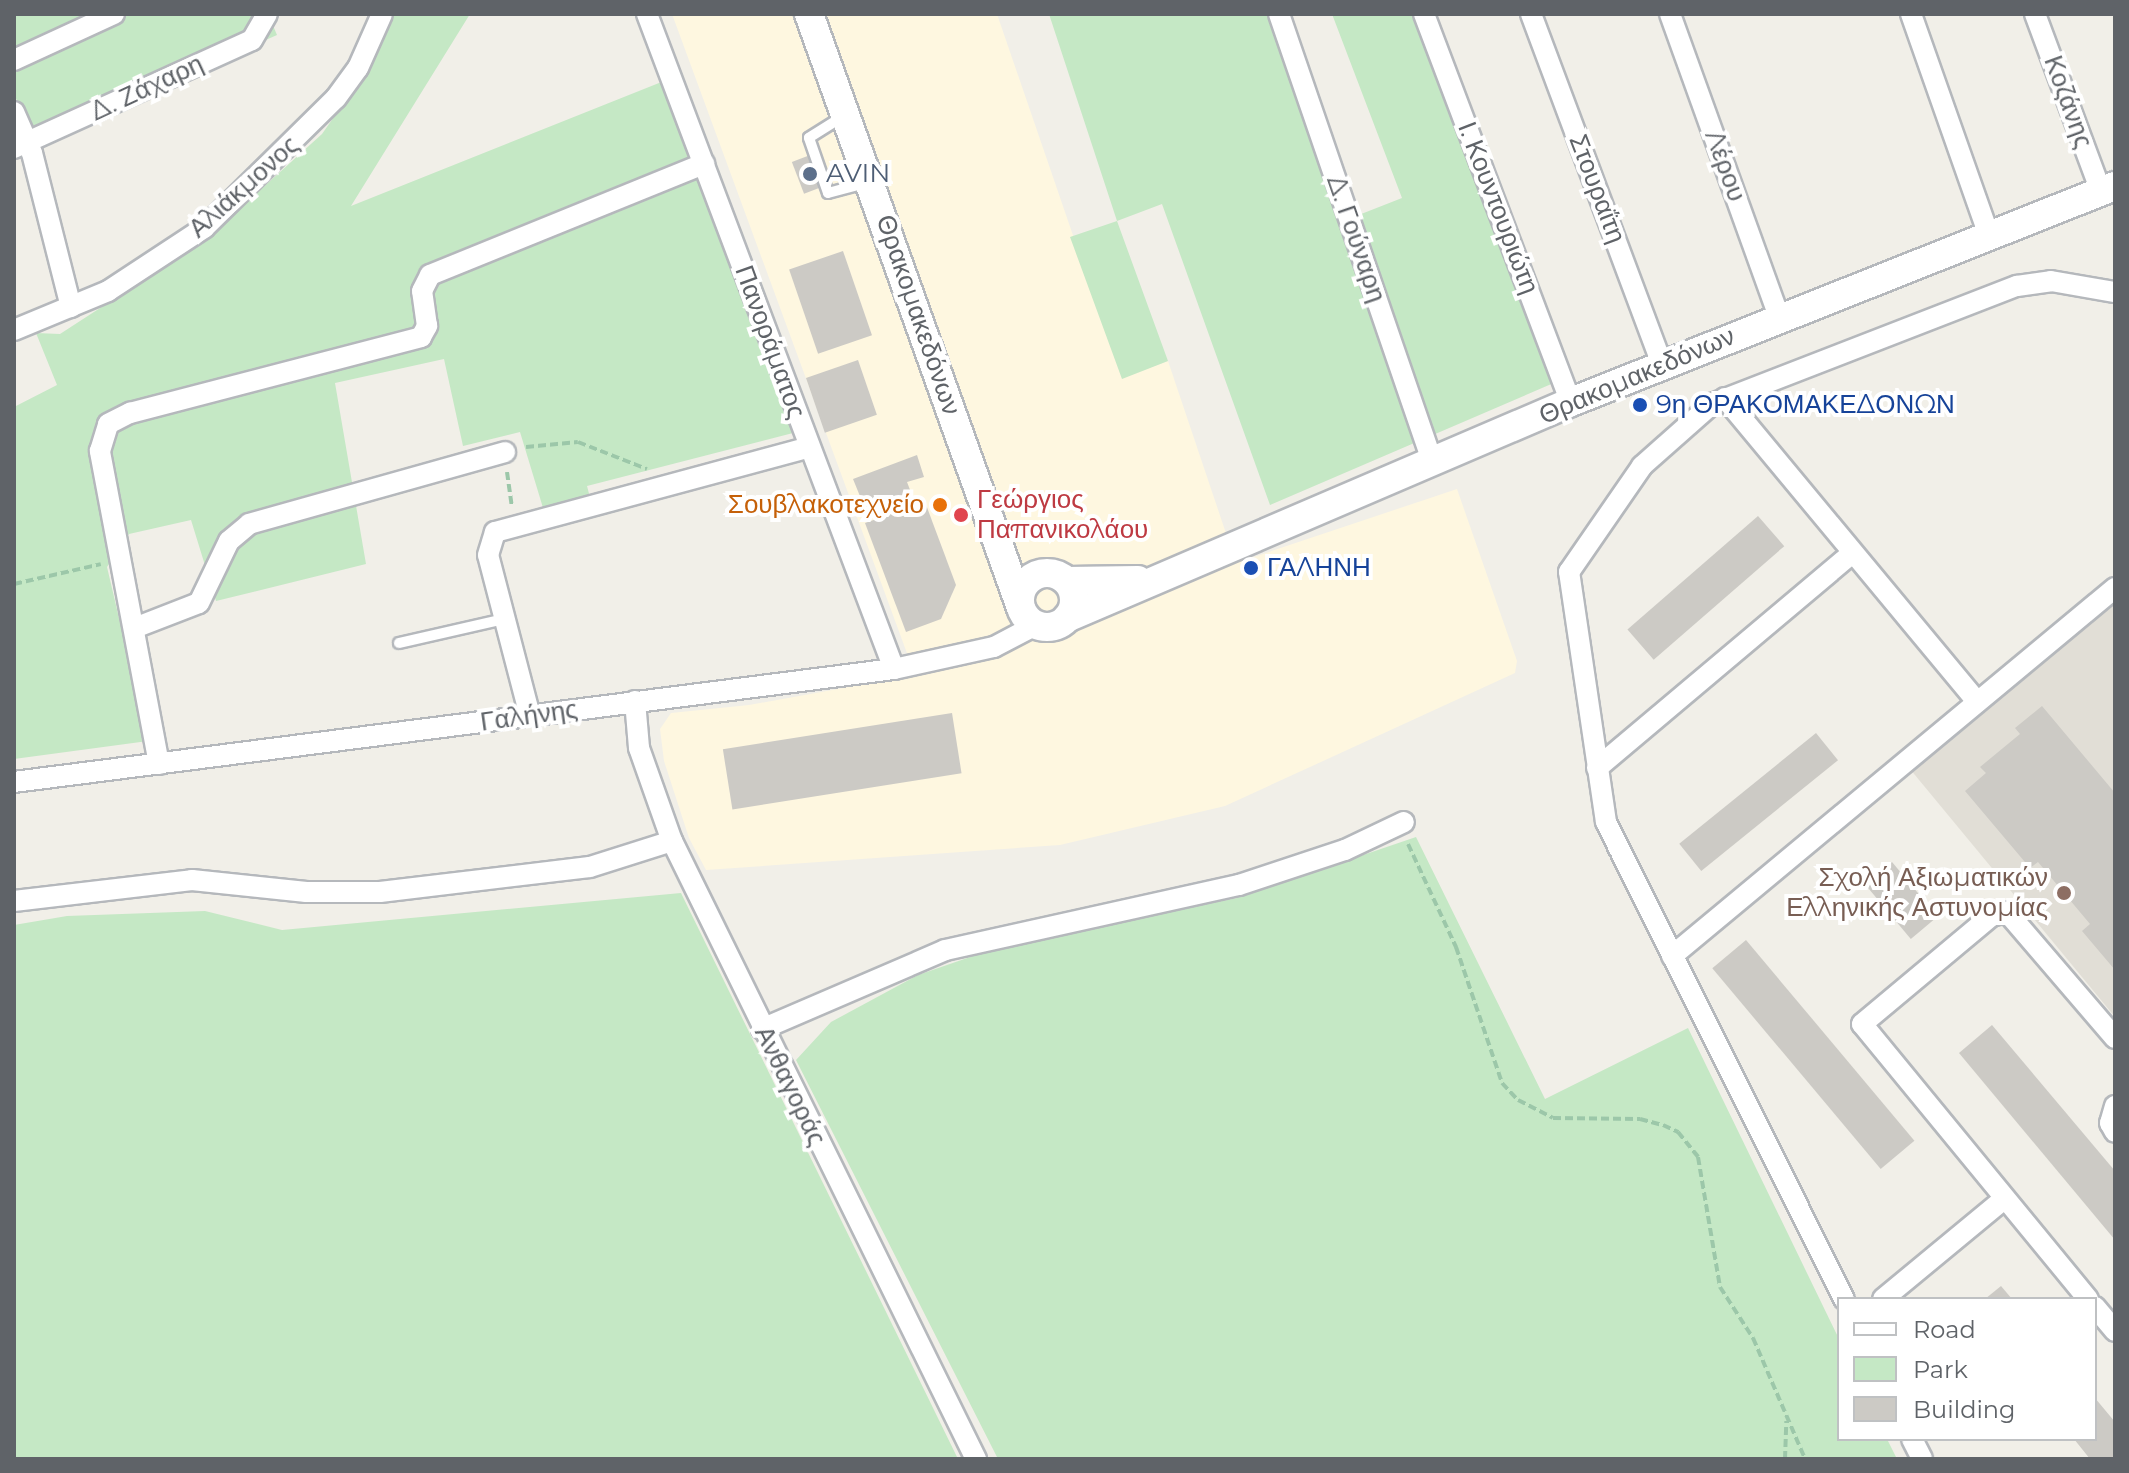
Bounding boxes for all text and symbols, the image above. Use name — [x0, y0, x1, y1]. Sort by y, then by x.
street label: Δ. Ζάχαρη — [86, 48, 208, 128]
street label: Κοζάνης — [2037, 51, 2099, 153]
street label: Ι. Κουντουριώτη — [1451, 117, 1545, 299]
street label: Λέρου — [1698, 126, 1752, 206]
street label: Αλιάκμονος — [183, 129, 305, 245]
street label: Στουραΐτη — [1562, 130, 1632, 248]
place label: AVIN — [826, 158, 890, 190]
marker: AVIN — [801, 165, 819, 183]
street label: Δ. Γούναρη — [1320, 171, 1392, 307]
street label: Θρακομακεδόνων — [869, 211, 967, 419]
street label: Πανοράματος — [728, 261, 812, 423]
street label: Θρακομακεδόνων — [1534, 321, 1740, 431]
place label: 9η ΘΡΑΚΟΜΑΚΕΔΟΝΩΝ — [1656, 389, 1955, 421]
marker: 9η ΘΡΑΚΟΜΑΚΕΔΟΝΩΝ — [1631, 396, 1649, 414]
place label: Γεώργιος Παπανικολάου — [977, 484, 1148, 546]
place label: Σουβλακοτεχνείο — [728, 489, 924, 521]
marker: Σουβλακοτεχνείο — [931, 496, 949, 514]
marker: Γεώργιος Παπανικολάου — [952, 506, 970, 524]
place label: ΓΑΛΗΝΗ — [1267, 552, 1371, 584]
marker: ΓΑΛΗΝΗ — [1242, 559, 1260, 577]
street label: Γαλήνης — [478, 694, 580, 738]
place label: Σχολή Αξιωματικών Ελληνικής Αστυνομίας — [1786, 862, 2048, 924]
marker: Σχολή Αξιωματικών Ελληνικής Αστυνομίας — [2055, 884, 2073, 902]
street label: Ανθαγοράς — [748, 1021, 832, 1151]
legend — [1837, 1297, 2097, 1441]
text: Road — [1913, 1315, 1976, 1344]
text: Park — [1913, 1355, 1968, 1384]
text: Building — [1913, 1395, 2016, 1424]

